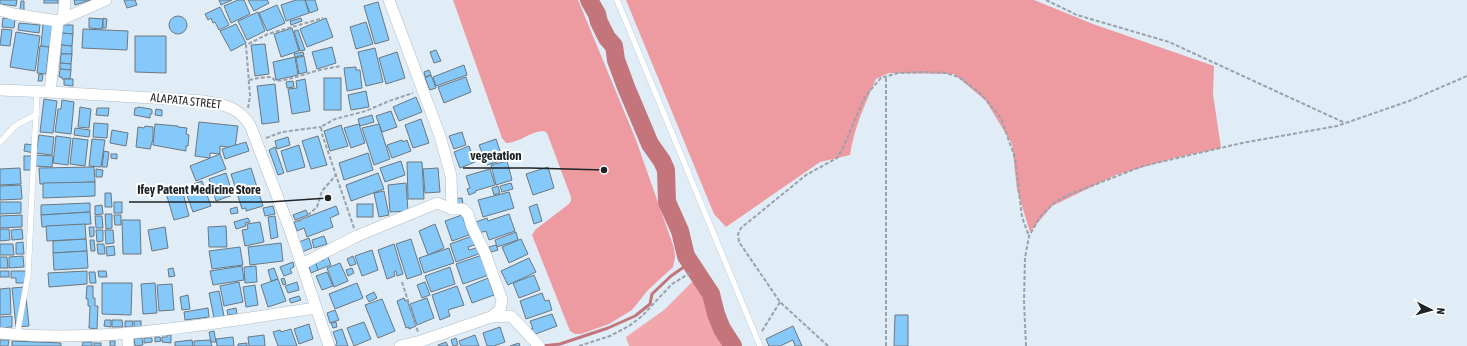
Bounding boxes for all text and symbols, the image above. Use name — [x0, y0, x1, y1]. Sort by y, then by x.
street label: ALAPATA STREET — [150, 90, 223, 112]
callout: vegetation — [463, 143, 530, 168]
text: vegetation — [470, 148, 522, 163]
callout: Ifey Patent Medicine Store — [129, 177, 269, 202]
text: Ifey Patent Medicine Store — [137, 182, 261, 197]
north arrow — [1411, 290, 1451, 330]
text: N — [1435, 307, 1447, 315]

